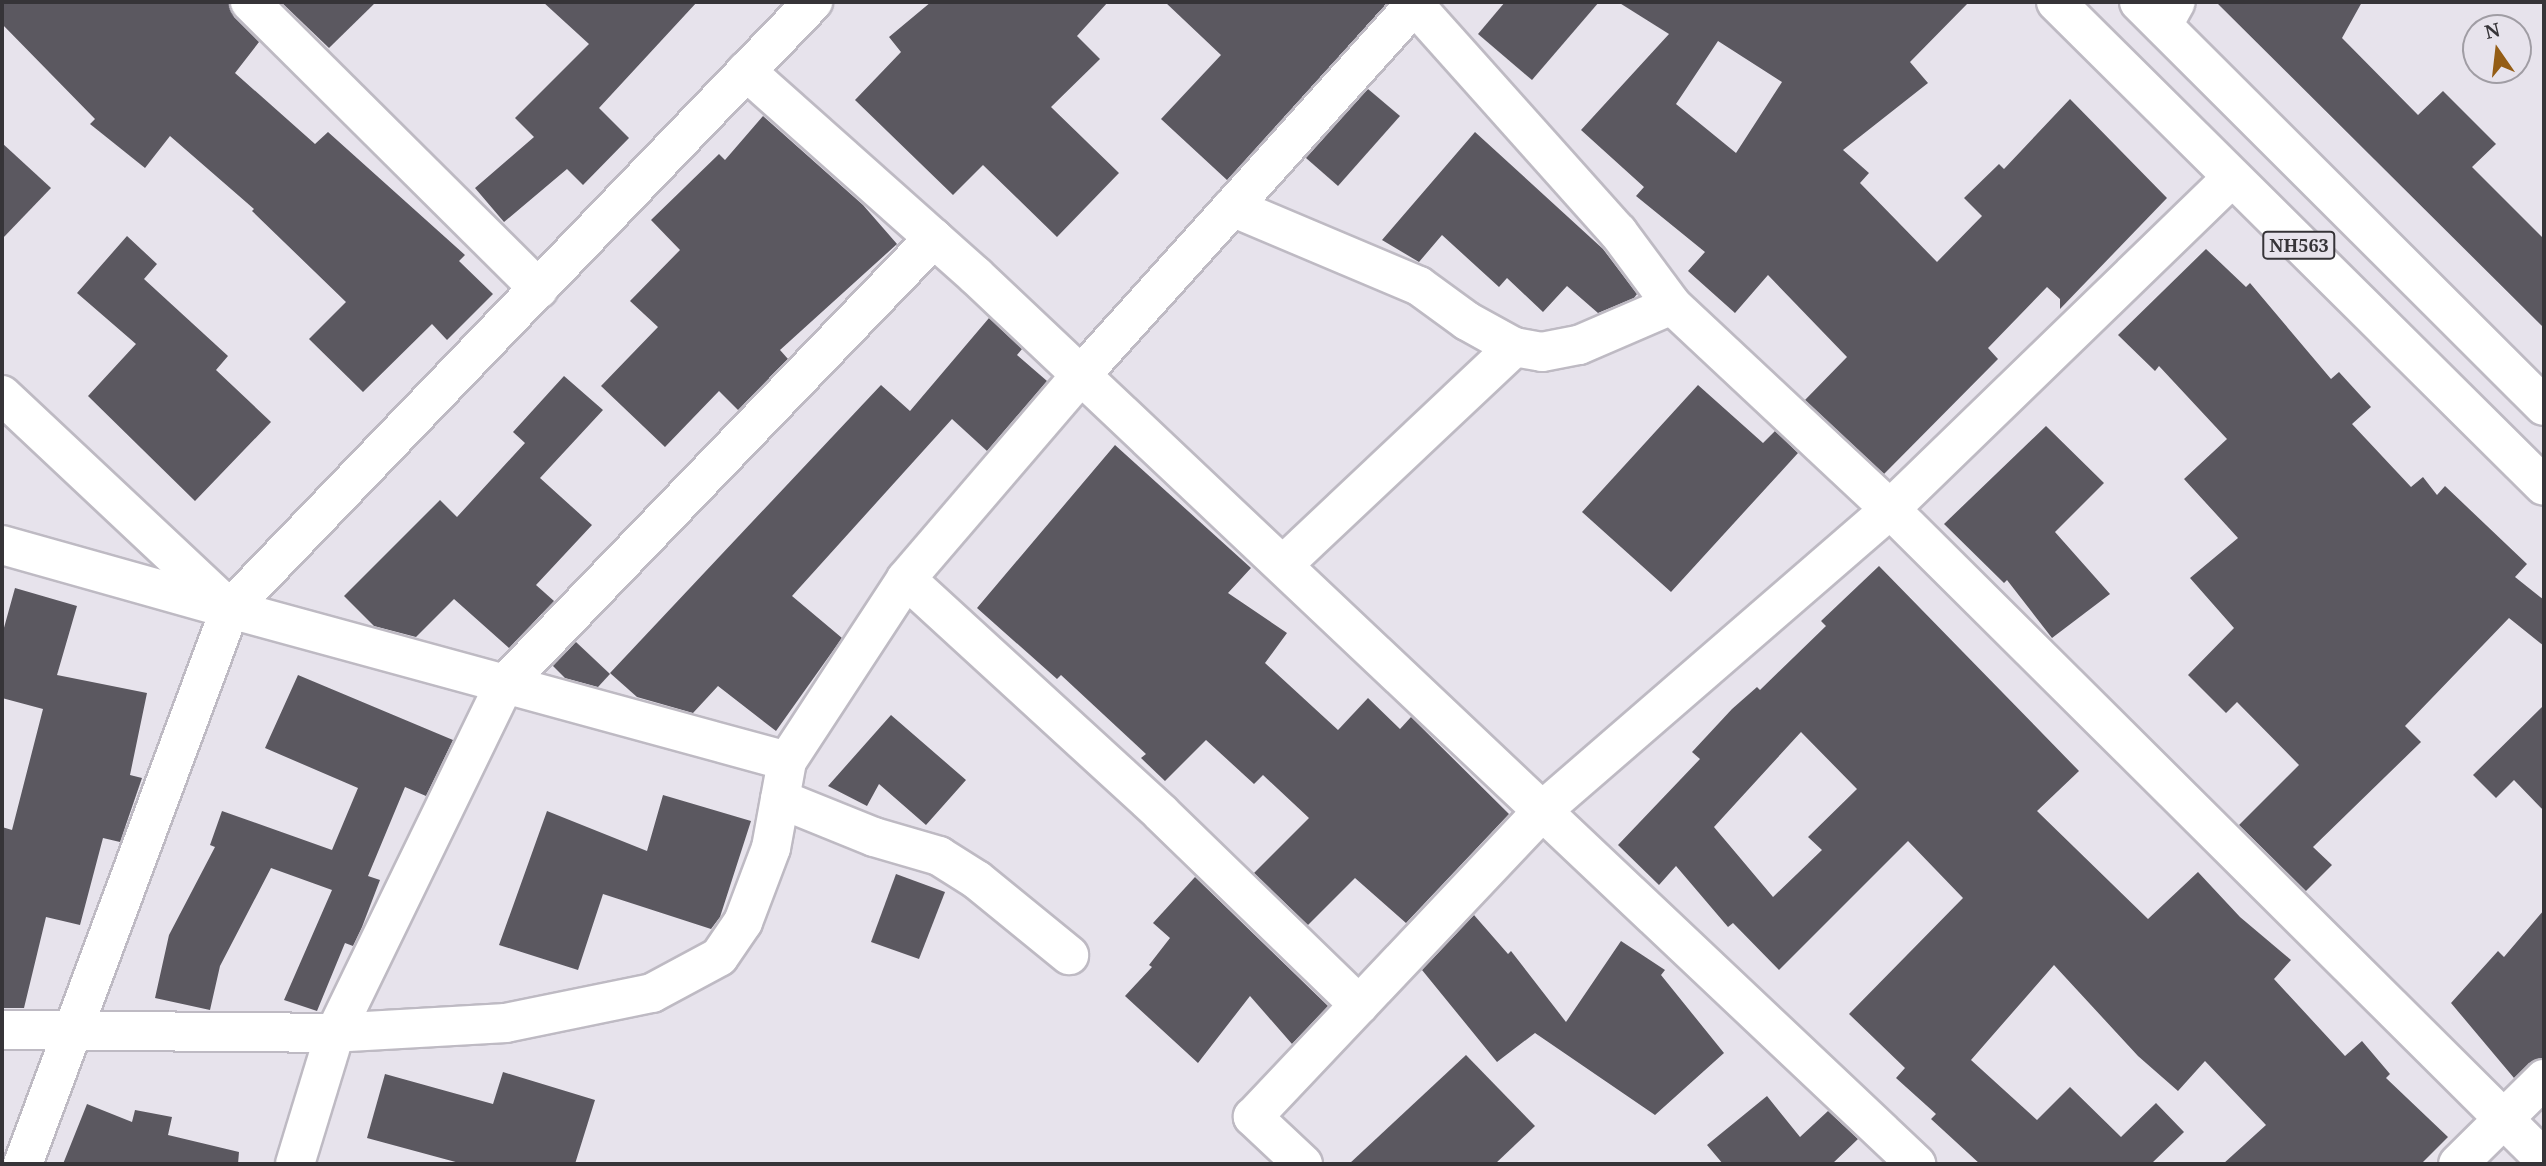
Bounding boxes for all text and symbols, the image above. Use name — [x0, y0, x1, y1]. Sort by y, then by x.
north arrow — [2462, 14, 2532, 84]
text: N — [2482, 16, 2503, 45]
road number: NH563 — [2262, 230, 2336, 260]

